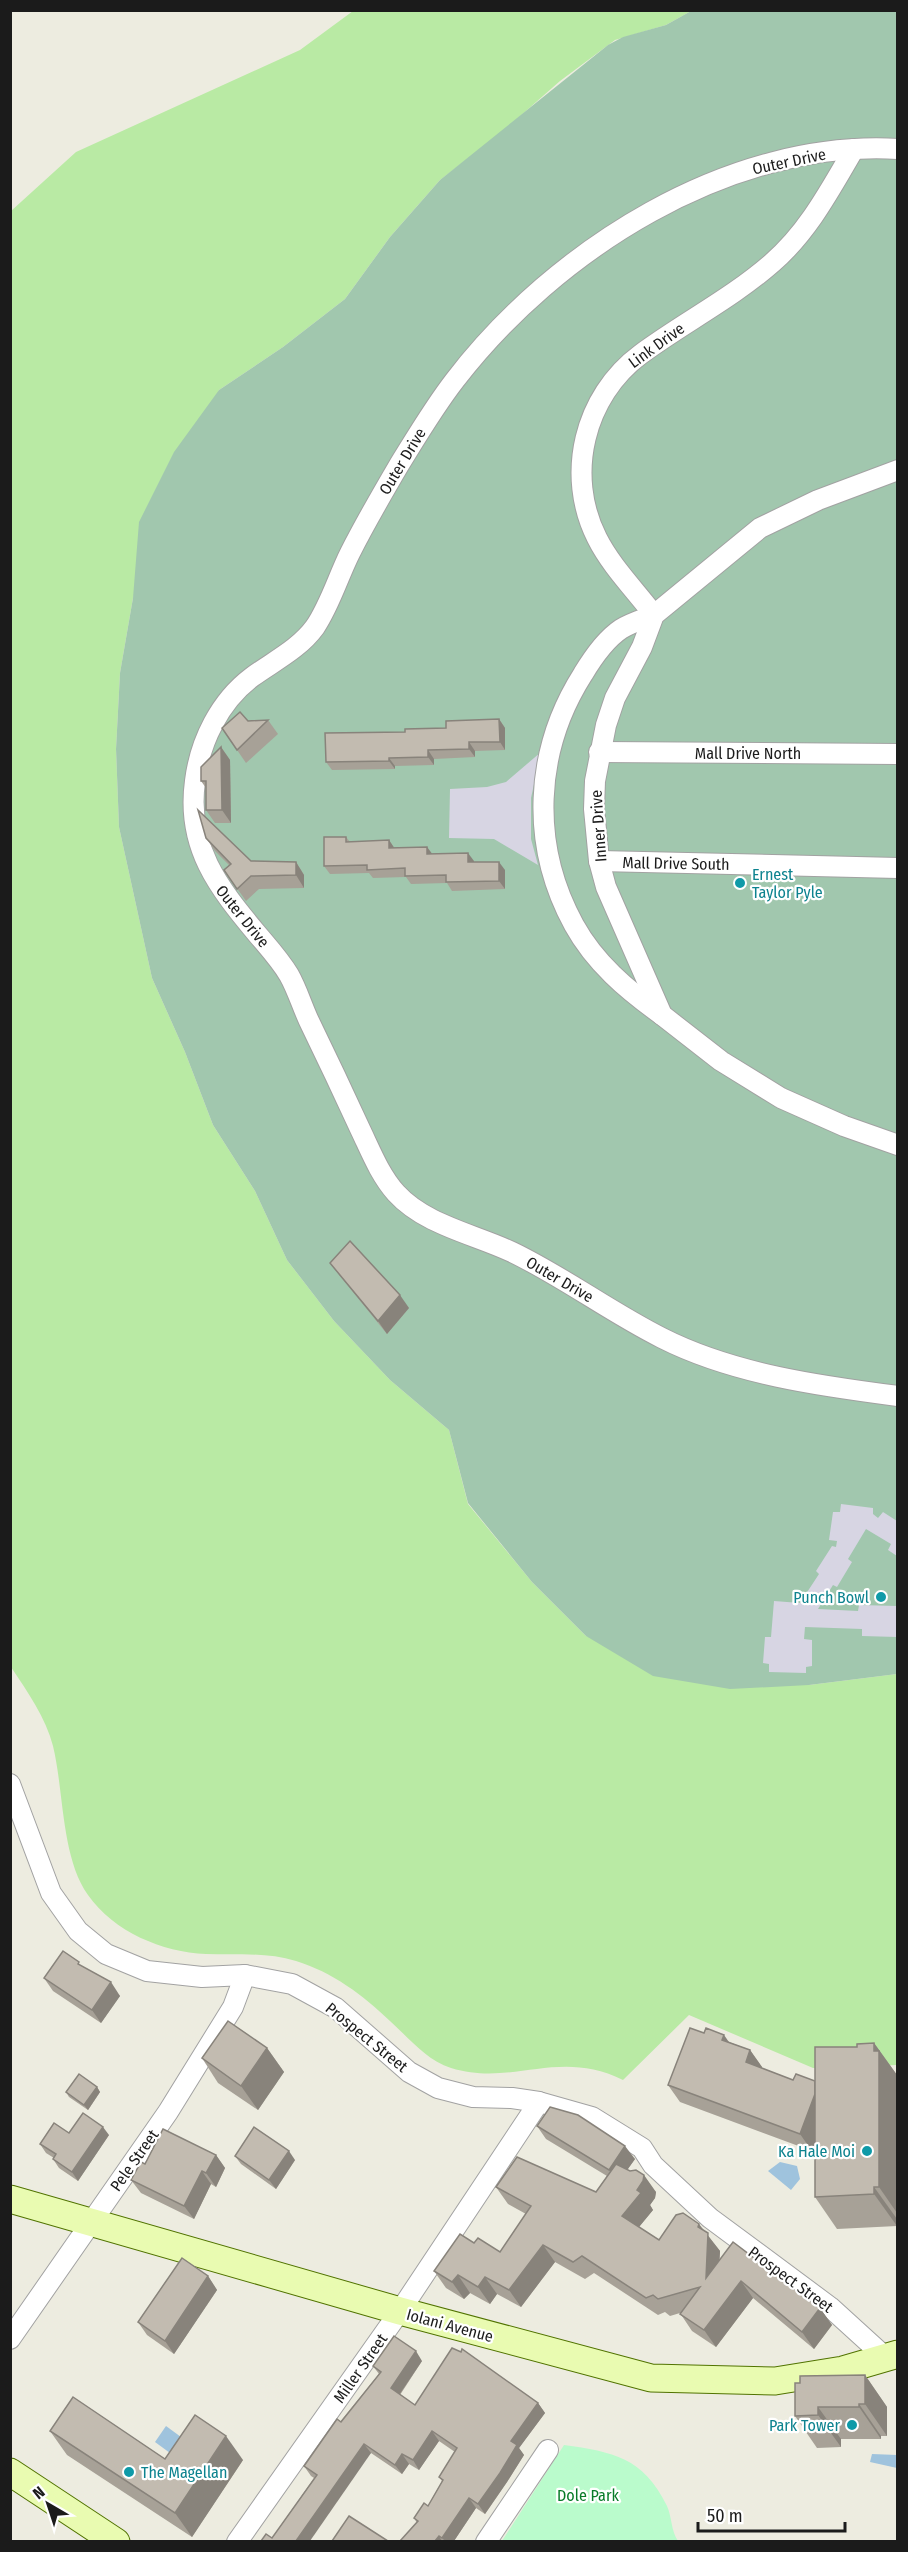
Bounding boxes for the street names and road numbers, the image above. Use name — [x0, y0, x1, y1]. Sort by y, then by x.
street label: Outer Drive — [751, 144, 828, 179]
street label: Link Drive — [625, 319, 688, 372]
street label: Outer Drive — [375, 424, 430, 498]
street label: Mall Drive North — [695, 744, 801, 763]
street label: Inner Drive — [586, 789, 610, 863]
street label: Mall Drive South — [622, 853, 730, 874]
street label: Outer Drive — [212, 881, 274, 951]
street label: Outer Drive — [523, 1253, 597, 1306]
street label: Prospect Street — [322, 1999, 412, 2077]
street label: Pele Street — [106, 2125, 163, 2195]
street label: Prospect Street — [745, 2242, 837, 2317]
street label: Iolani Avenue — [404, 2305, 495, 2346]
street label: Miller Street — [330, 2329, 392, 2407]

